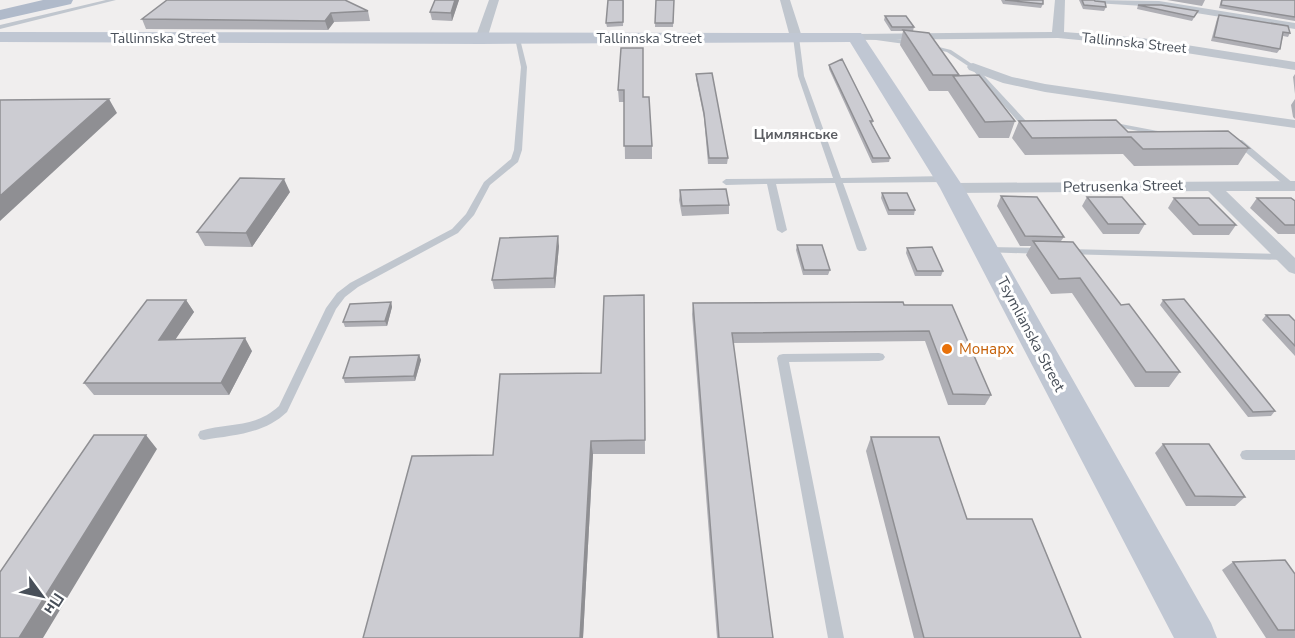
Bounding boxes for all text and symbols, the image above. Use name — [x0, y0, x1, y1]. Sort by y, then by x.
street label: Tallinnska Street — [1081, 28, 1187, 58]
street label: Tallinnska Street — [110, 29, 216, 48]
street label: Tallinnska Street — [596, 29, 702, 48]
district label: Цимлянське — [754, 125, 838, 144]
street label: Petrusenka Street — [1063, 175, 1184, 197]
street label: Tsymlianska Street — [992, 273, 1070, 396]
place label: Монарх — [959, 339, 1014, 359]
marker: Монарх — [940, 342, 954, 356]
north arrow — [12, 566, 72, 626]
text: Пн — [39, 588, 69, 619]

